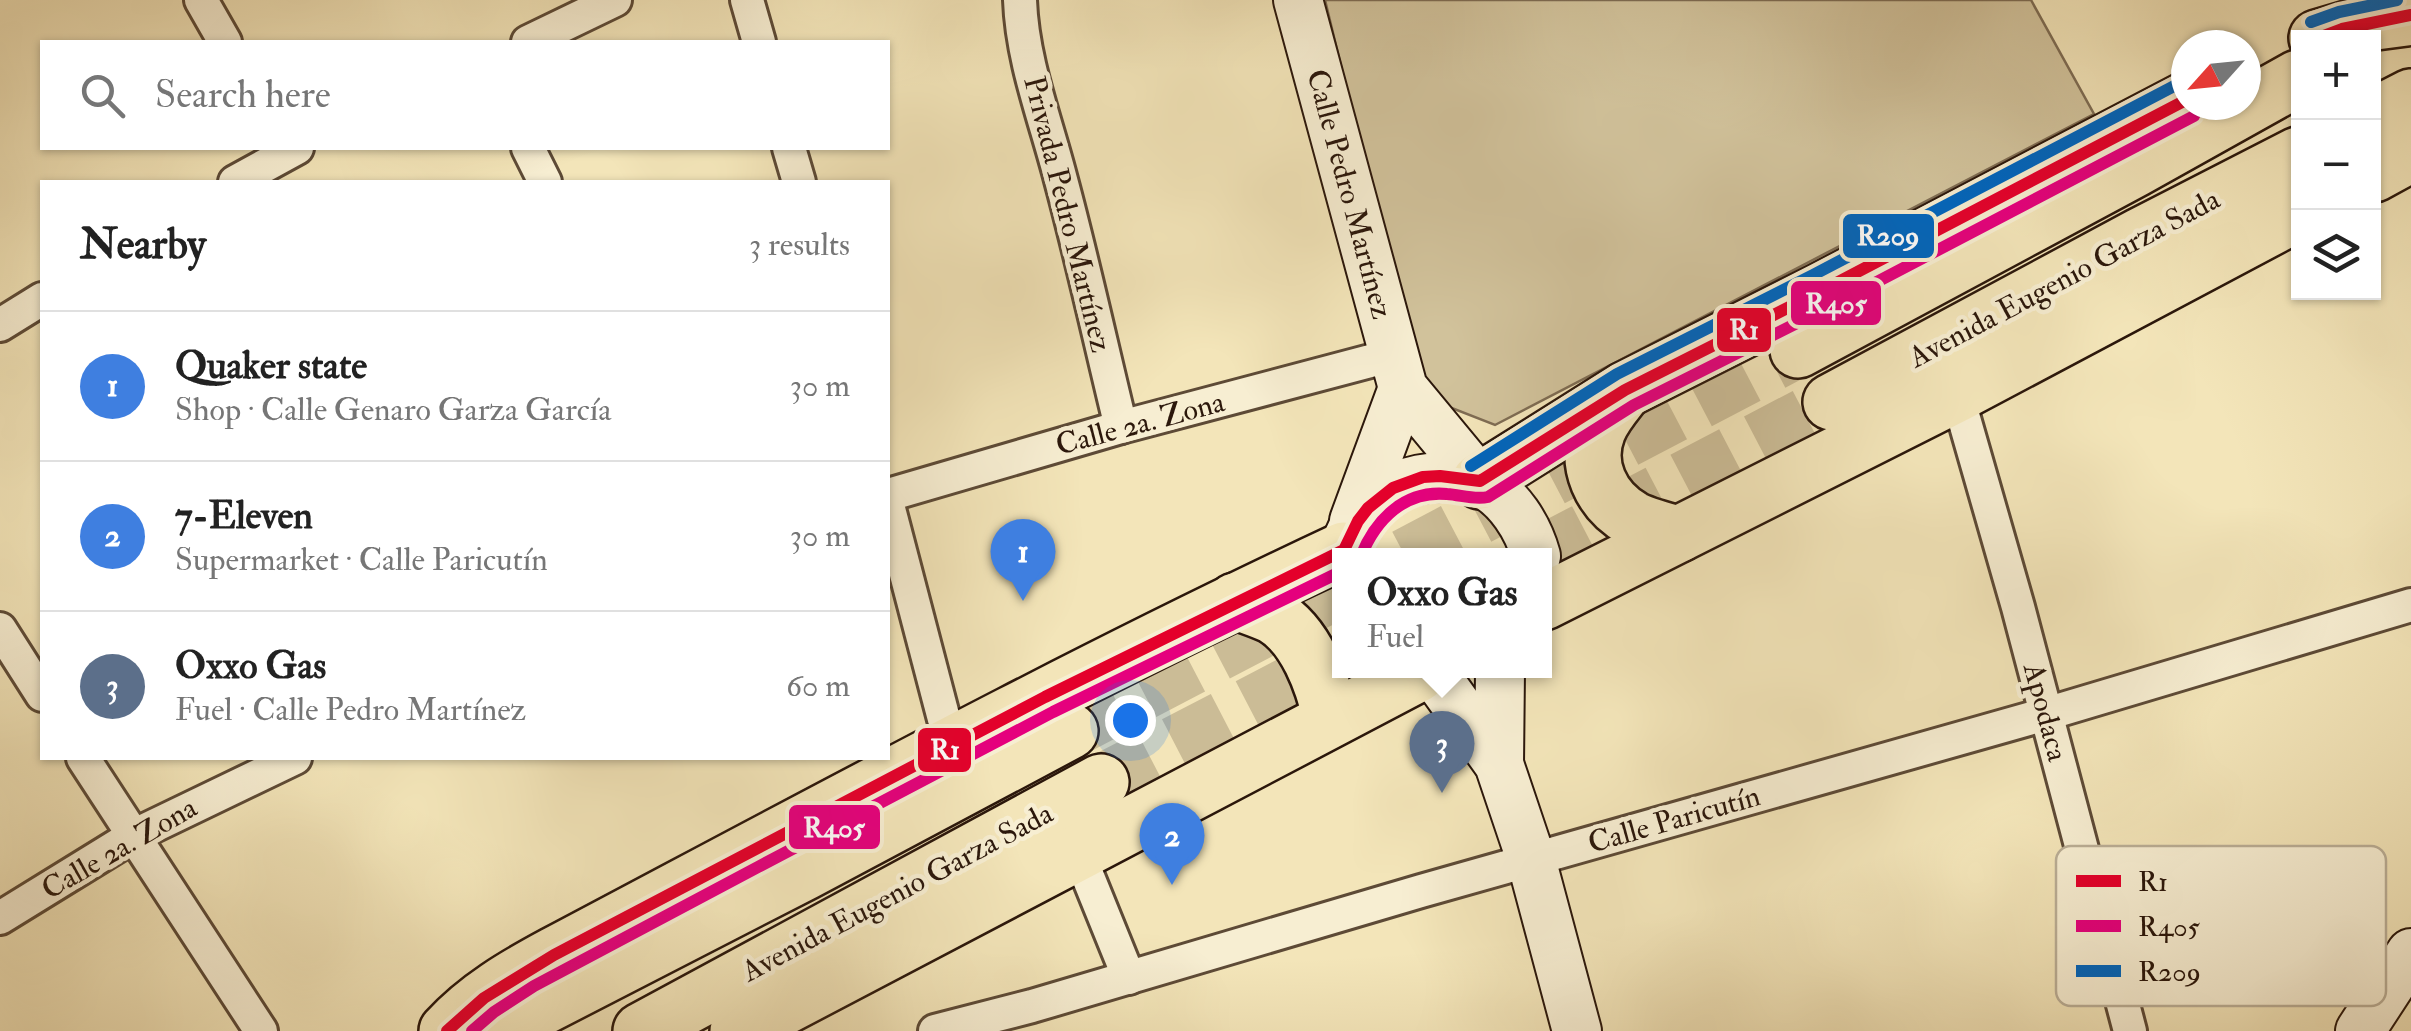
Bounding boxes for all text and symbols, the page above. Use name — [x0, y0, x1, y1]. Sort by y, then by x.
north arrow — [2171, 30, 2261, 120]
map controls — [2291, 30, 2381, 300]
button: + — [2291, 30, 2381, 120]
search box — [40, 40, 890, 150]
street label: Calle Pedro Martínez — [1298, 65, 1401, 323]
icon: search — [75, 68, 130, 123]
text: Search here — [155, 71, 331, 119]
street label: Privada Pedro Martínez — [1015, 72, 1120, 356]
button: − — [2291, 120, 2381, 210]
street label: Avenida Eugenio Garza Sada — [1902, 180, 2227, 377]
button: layers — [2291, 210, 2381, 300]
line badge: R209 — [1841, 212, 1936, 260]
text: Nearby — [80, 219, 206, 271]
text: R209 — [1857, 219, 1919, 254]
text: 3 results — [749, 225, 850, 265]
line badge: R405 — [1789, 279, 1883, 327]
text: R405 — [1805, 287, 1868, 322]
line badge: R1 — [1715, 306, 1773, 354]
text: R1 — [1729, 313, 1759, 348]
text: Quaker state — [175, 342, 367, 390]
text: 1 — [107, 366, 118, 406]
text: 30 m — [790, 366, 850, 406]
street label: Calle 2a. Zona — [1052, 383, 1229, 464]
text: Shop · Calle Genaro Garza García — [175, 390, 611, 430]
text: 7-Eleven — [175, 492, 313, 540]
text: 2 — [104, 516, 121, 556]
text: 30 m — [790, 516, 850, 556]
pin: 1 — [990, 518, 1056, 601]
text: Supermarket · Calle Paricutín — [175, 540, 548, 580]
popup — [1332, 548, 1552, 678]
text: Oxxo Gas — [1366, 569, 1518, 617]
text: Fuel — [1366, 617, 1424, 657]
text: Oxxo Gas — [175, 642, 326, 690]
street label: Apodaca — [2014, 658, 2077, 766]
text: 3 — [106, 666, 119, 706]
text: 60 m — [786, 666, 850, 706]
text: Fuel · Calle Pedro Martínez — [175, 690, 526, 730]
your location — [1105, 695, 1156, 746]
pin: 3 — [1410, 710, 1474, 793]
line badge: R1 — [916, 726, 973, 774]
text: R1 — [930, 733, 960, 768]
street label: Calle Paricutín — [1584, 777, 1764, 862]
street label: Calle 2a. Zona — [35, 789, 204, 908]
street label: Avenida Eugenio Garza Sada — [735, 794, 1060, 991]
pin: 2 — [1140, 802, 1204, 885]
line badge: R405 — [787, 803, 882, 851]
text: R405 — [803, 811, 866, 846]
legend — [2056, 846, 2386, 1006]
text: R1 — [2138, 865, 2168, 900]
text: R405 — [2138, 910, 2200, 945]
text: R209 — [2138, 955, 2201, 990]

